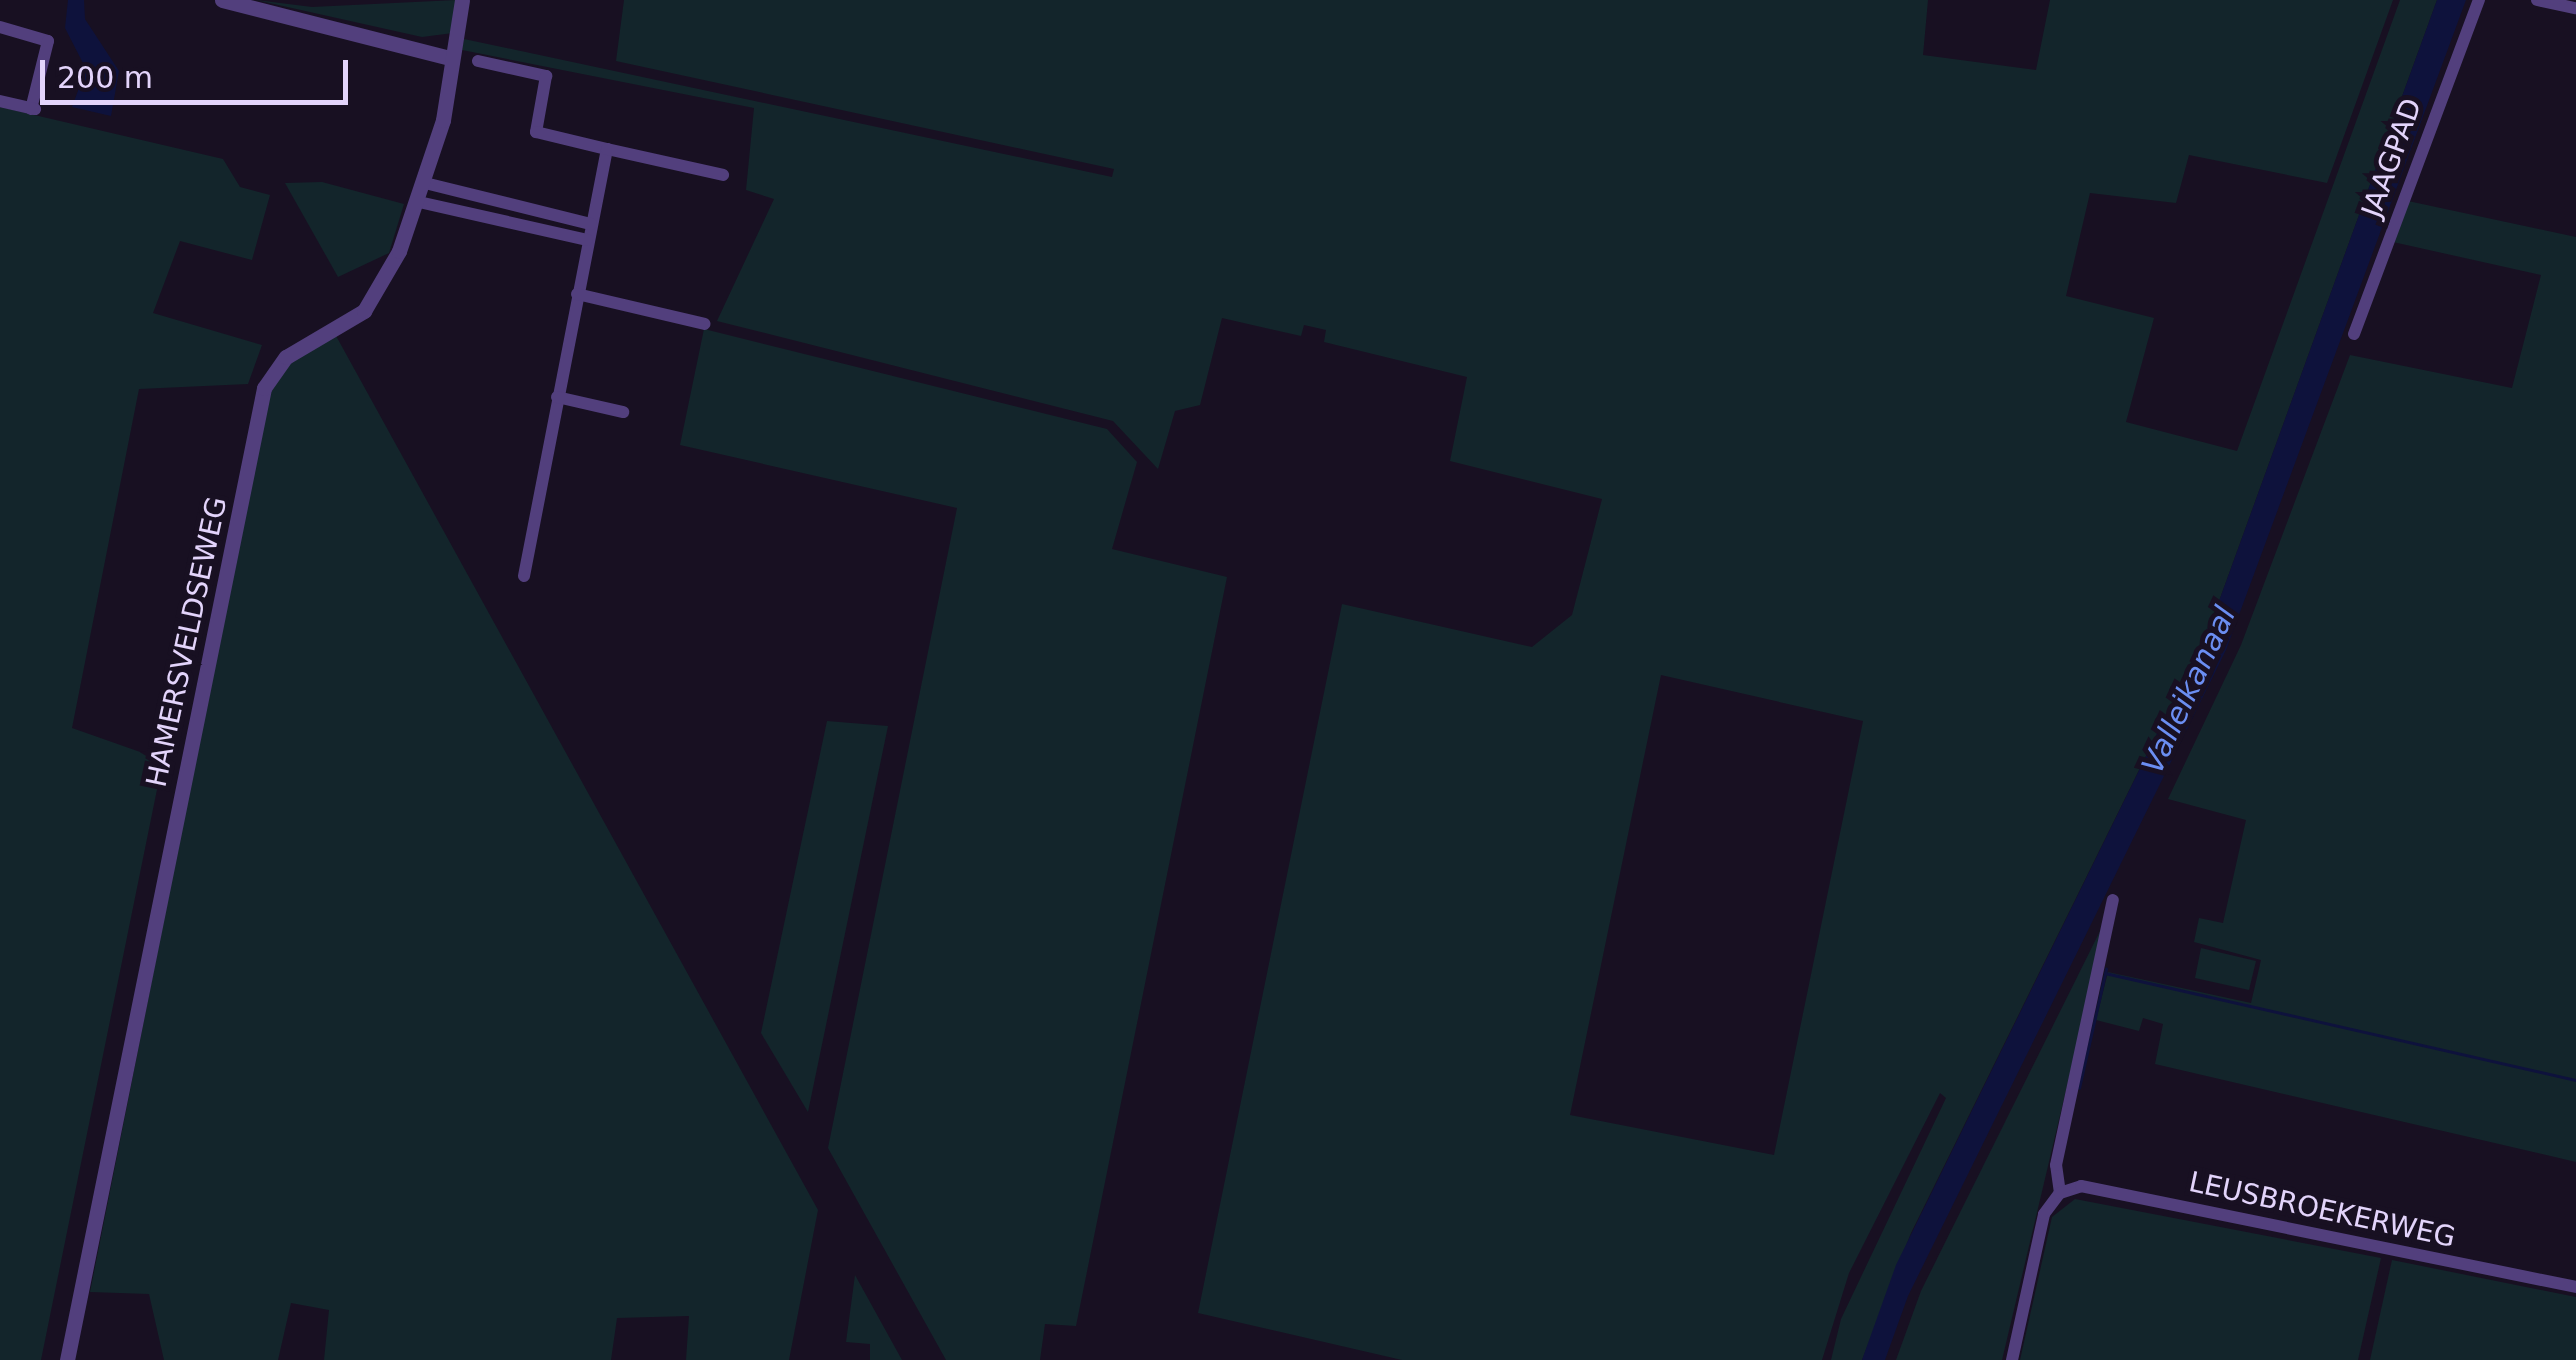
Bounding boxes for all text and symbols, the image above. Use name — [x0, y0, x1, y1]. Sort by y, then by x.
scale bar — [45, 40, 352, 102]
text: 200 m — [57, 60, 153, 95]
street label: JAAGPAD — [2355, 94, 2429, 222]
street label: HAMERSVELDSEWEG — [140, 494, 234, 790]
water label: Valleikanaal — [2135, 601, 2243, 779]
street label: LEUSBROEKERWEG — [2186, 1165, 2458, 1255]

